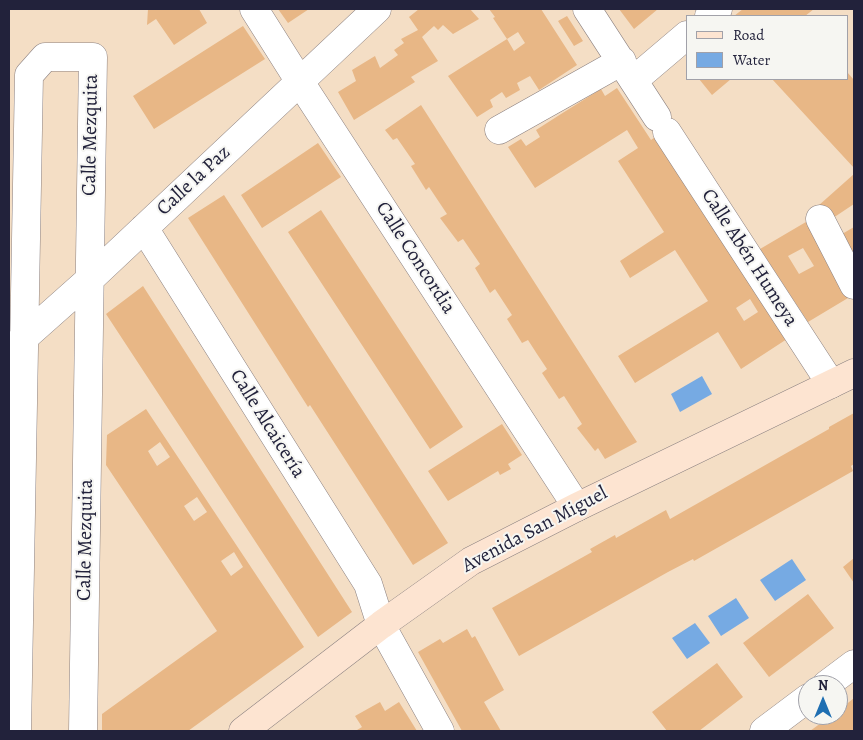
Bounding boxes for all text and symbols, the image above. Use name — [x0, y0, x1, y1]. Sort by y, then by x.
legend — [686, 15, 848, 80]
text: Road — [733, 25, 764, 45]
text: Water — [733, 50, 770, 70]
street label: Calle Mezquita — [78, 74, 104, 196]
street label: Calle la Paz — [152, 141, 236, 221]
street label: Calle Abén Humeya — [696, 185, 802, 331]
street label: Calle Concordia — [370, 197, 460, 319]
street label: Calle Alcaicería — [224, 365, 310, 483]
street label: Calle Mezquita — [73, 479, 99, 601]
street label: Avenida San Miguel — [458, 482, 612, 578]
north arrow — [798, 675, 848, 725]
text: N — [818, 676, 828, 695]

